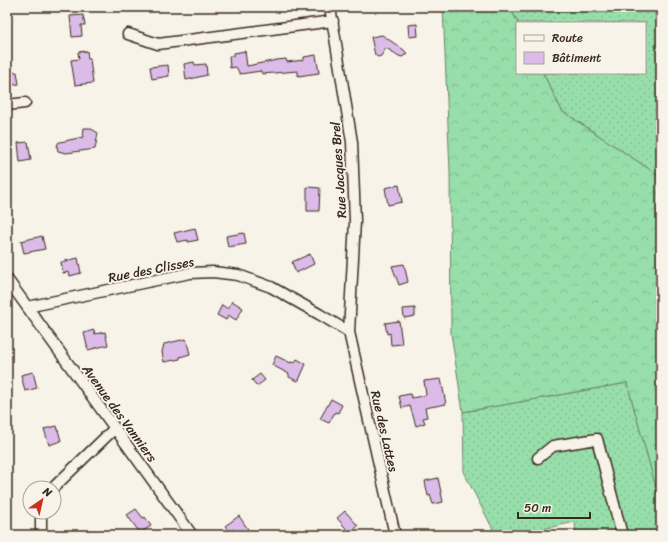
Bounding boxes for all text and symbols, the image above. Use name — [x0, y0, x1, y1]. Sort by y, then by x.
legend — [516, 22, 646, 74]
text: Route — [552, 27, 583, 49]
text: Bâtiment — [552, 47, 601, 69]
street label: Rue Jacques Brel — [324, 121, 353, 219]
street label: Rue des Clisses — [106, 250, 197, 289]
street label: Avenue des Vanniers — [75, 358, 163, 467]
street label: Rue des Lattes — [364, 388, 405, 475]
north arrow — [22, 480, 62, 520]
text: N — [38, 482, 56, 502]
scale bar — [518, 494, 590, 520]
text: 50 m — [524, 497, 551, 519]

